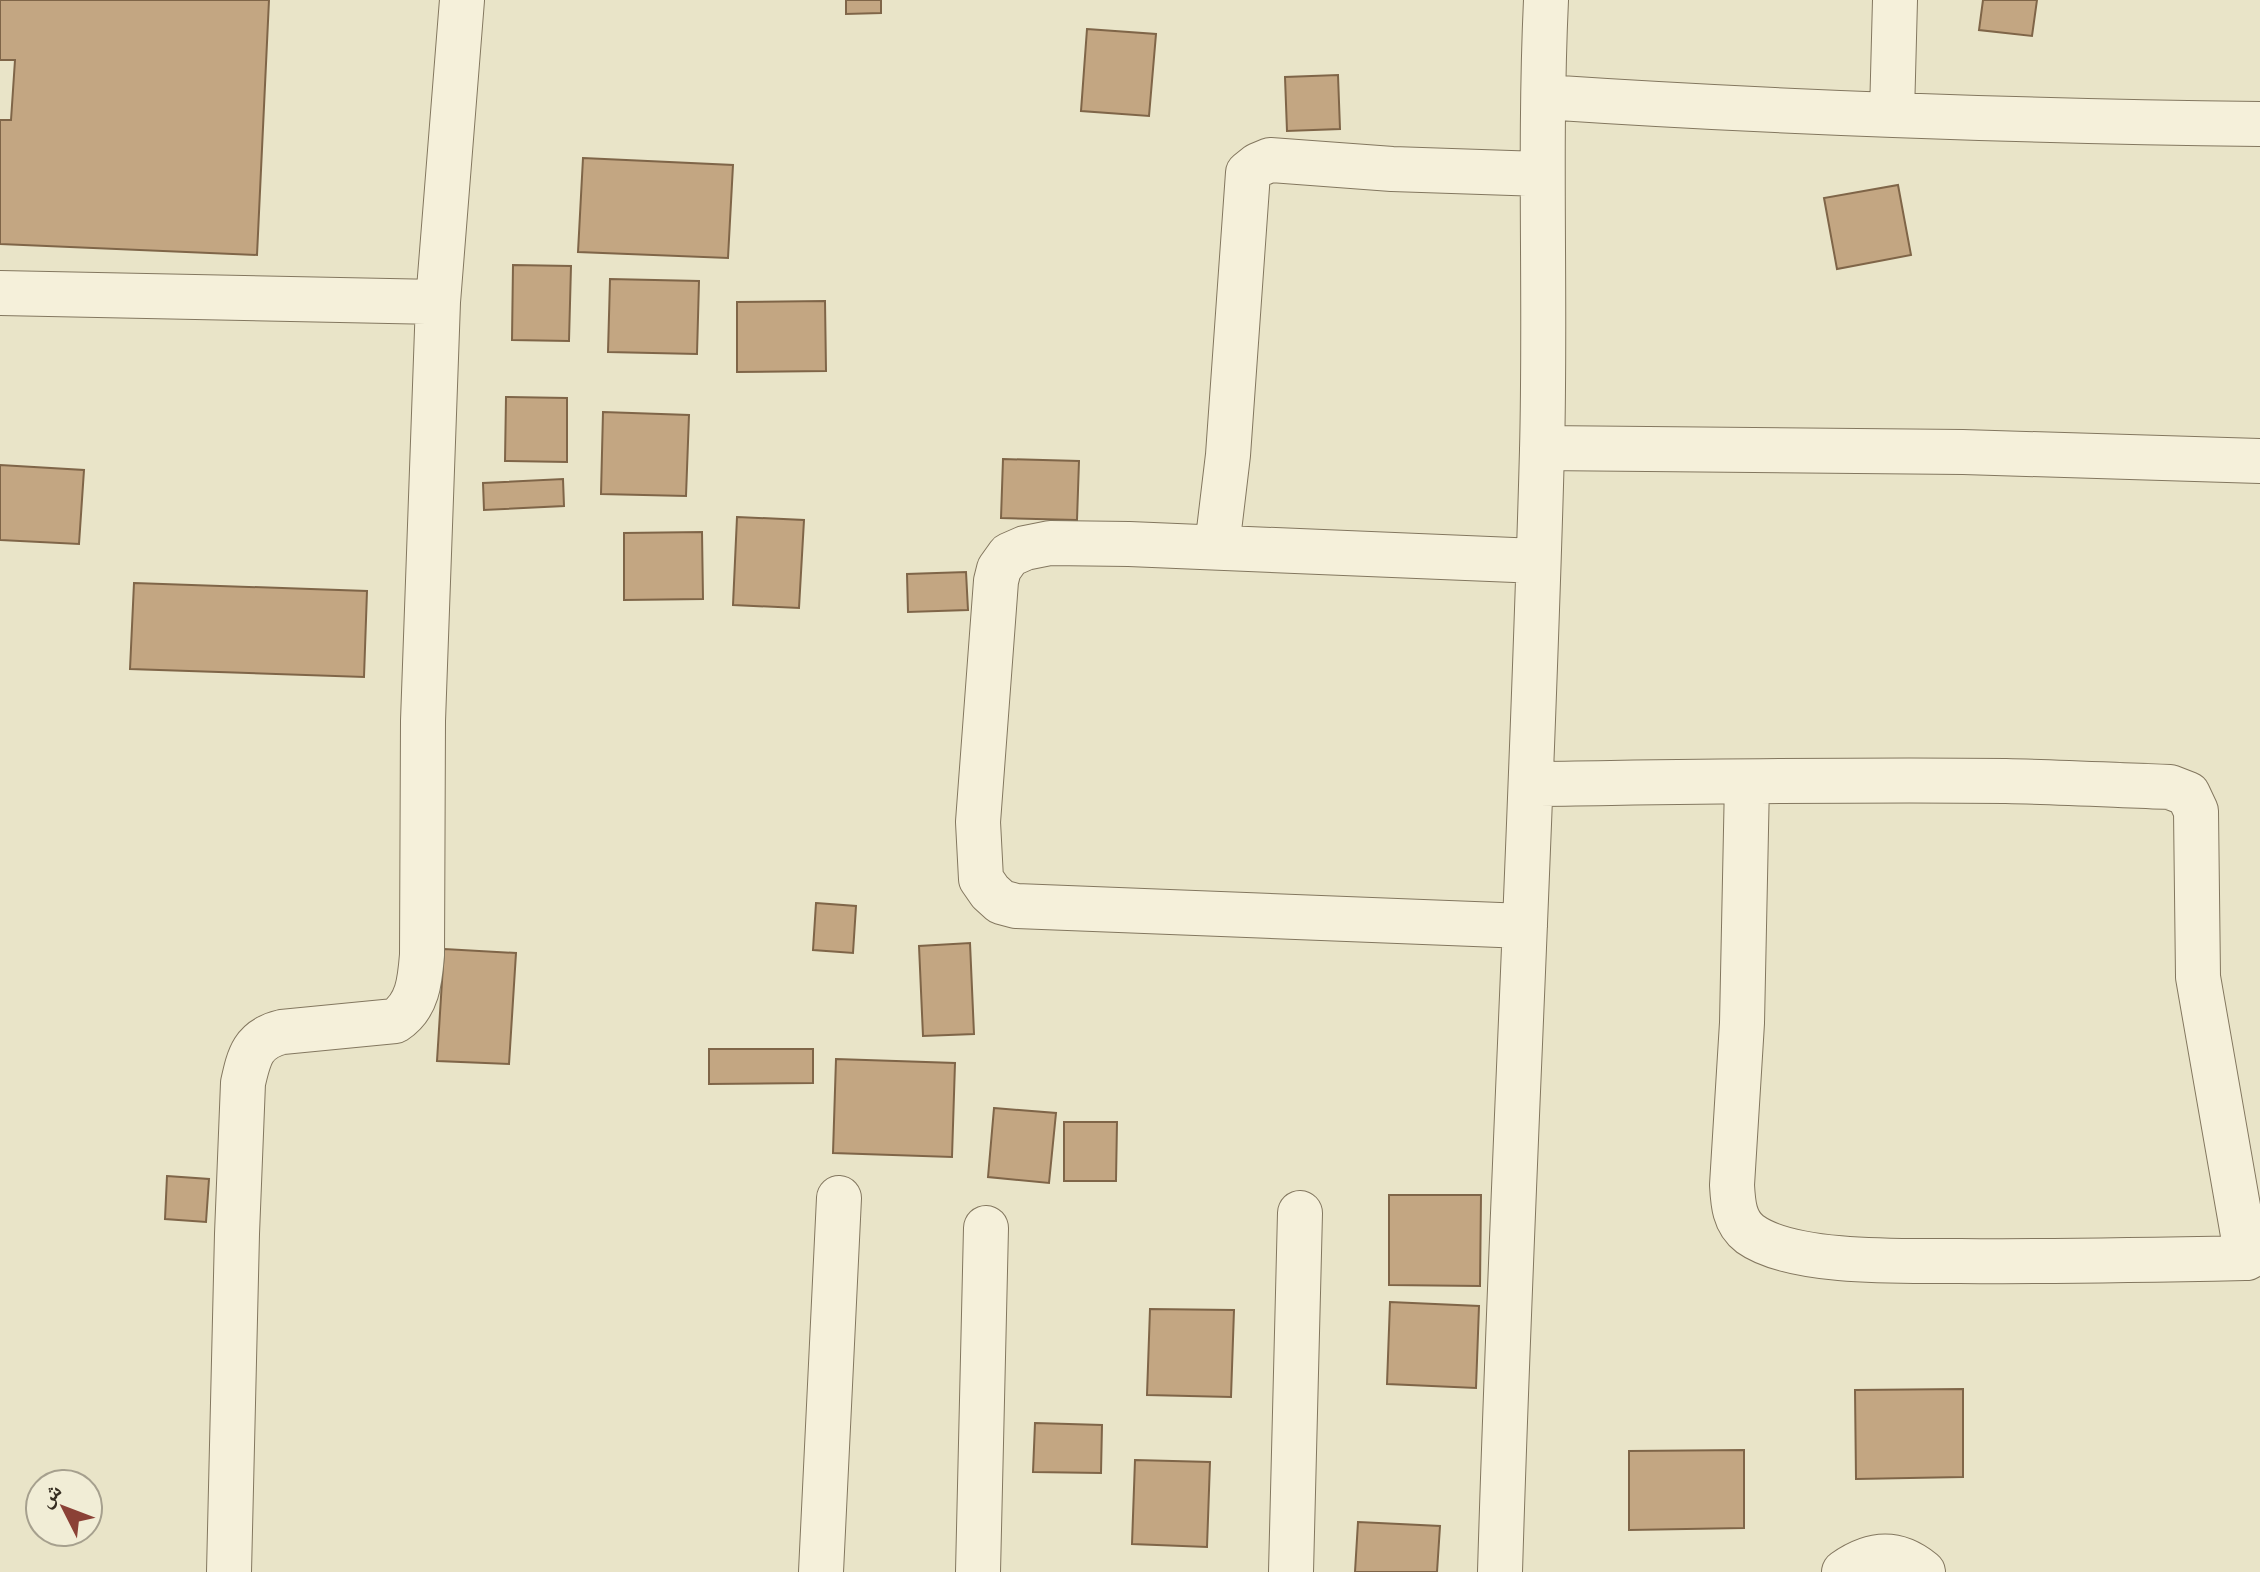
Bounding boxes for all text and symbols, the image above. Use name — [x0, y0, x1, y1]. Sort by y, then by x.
north arrow — [24, 1468, 104, 1548]
text: ش — [28, 1474, 68, 1513]

